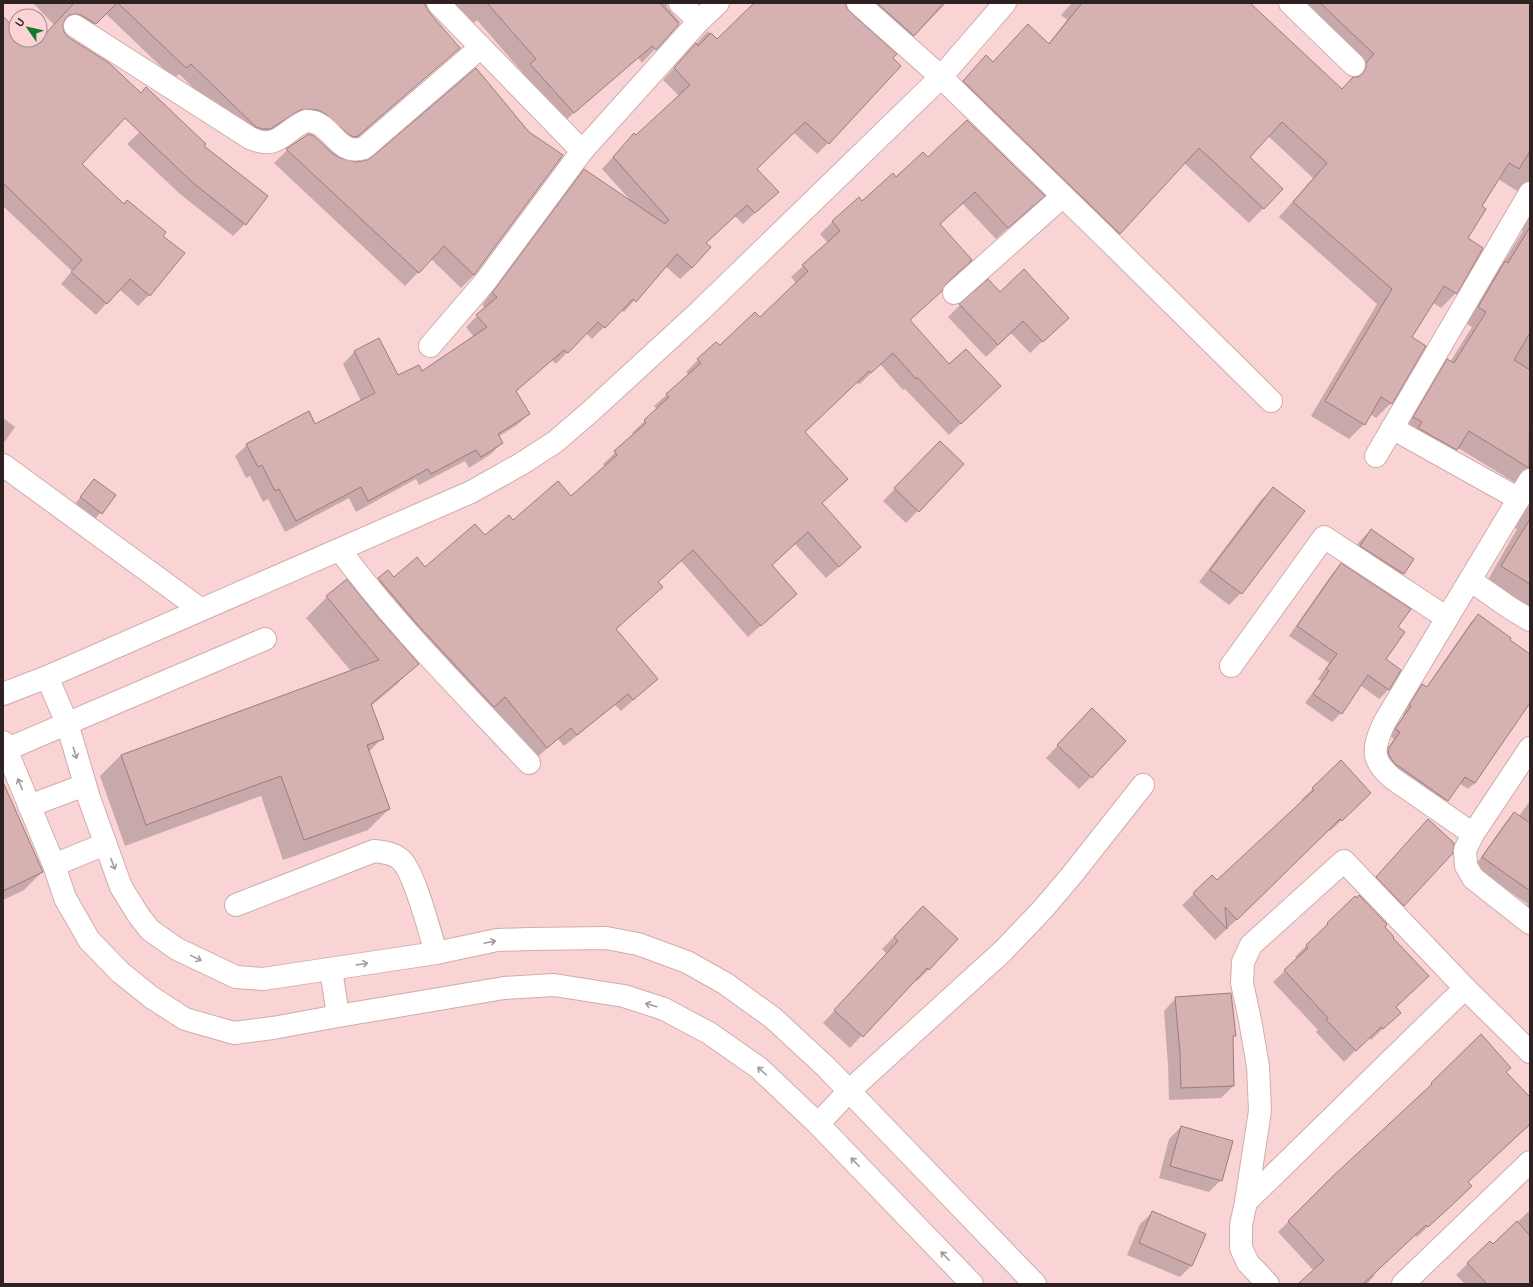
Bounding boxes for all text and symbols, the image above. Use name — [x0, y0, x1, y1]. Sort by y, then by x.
north arrow — [8, 8, 48, 48]
text: U — [12, 15, 28, 29]
one-way arrow — [72, 746, 79, 759]
one-way arrow — [16, 779, 24, 791]
one-way arrow — [109, 858, 117, 870]
one-way arrow — [483, 938, 496, 946]
one-way arrow — [189, 955, 201, 962]
one-way arrow — [355, 960, 368, 968]
one-way arrow — [645, 1000, 657, 1008]
one-way arrow — [757, 1067, 767, 1076]
one-way arrow — [850, 1157, 860, 1167]
one-way arrow — [940, 1251, 950, 1261]

